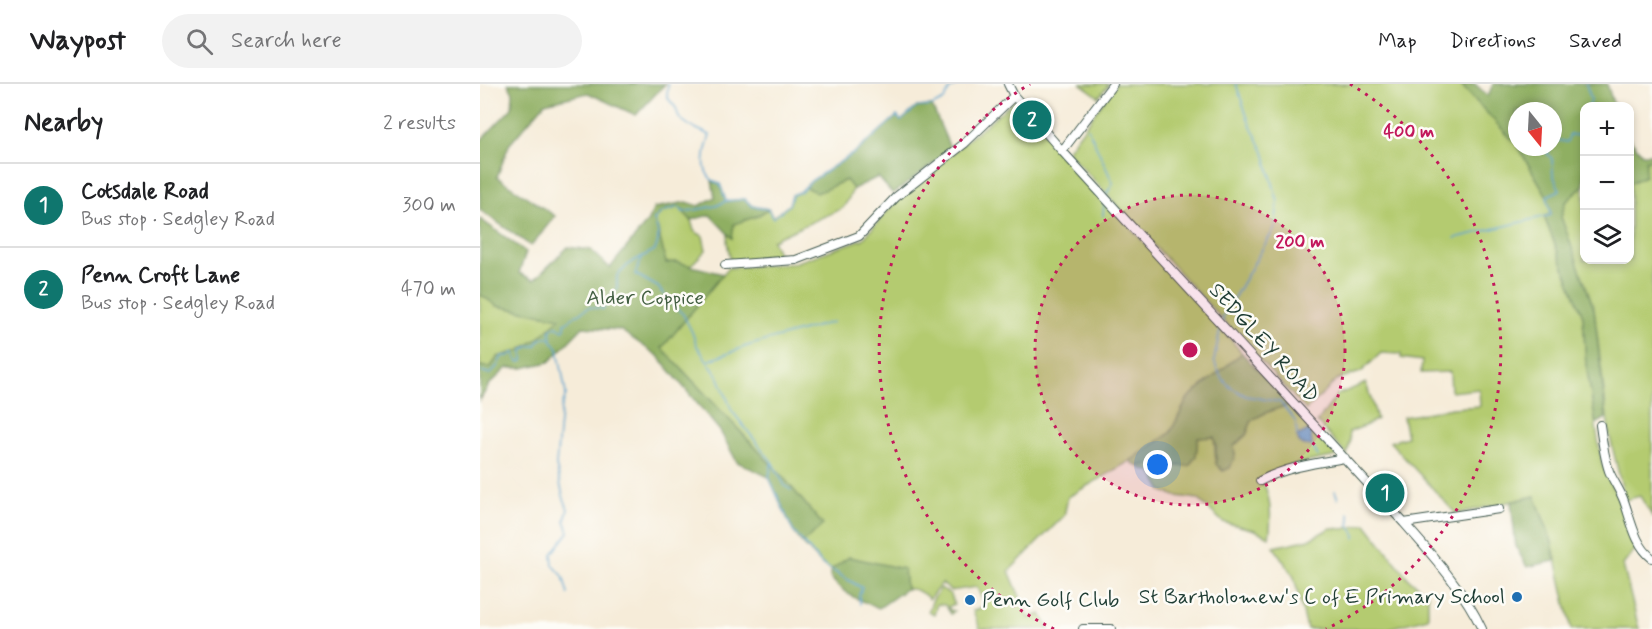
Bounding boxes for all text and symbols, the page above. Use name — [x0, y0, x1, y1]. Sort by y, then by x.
search box — [162, 14, 582, 68]
text: Waypost — [30, 23, 126, 60]
icon: search — [183, 25, 216, 58]
text: Search here — [231, 27, 342, 55]
text: Map — [1378, 27, 1417, 55]
text: Directions — [1450, 27, 1536, 55]
text: Saved — [1569, 27, 1622, 55]
pin: 2 — [1012, 98, 1052, 142]
north arrow — [1508, 102, 1562, 156]
map controls — [1580, 102, 1634, 264]
button: + — [1580, 102, 1634, 156]
text: Nearby — [24, 106, 103, 140]
text: 2 results — [383, 110, 456, 137]
text: 400 m — [1384, 120, 1434, 144]
button: − — [1580, 156, 1634, 210]
text: Cotsdale Road — [81, 178, 209, 206]
text: 1 — [39, 192, 48, 219]
text: 300 m — [402, 192, 456, 219]
text: Bus stop · Sedgley Road — [81, 206, 275, 233]
button: layers — [1580, 210, 1634, 264]
text: 200 m — [1275, 230, 1325, 254]
text: Penn Croft Lane — [81, 262, 240, 290]
text: 2 — [39, 276, 48, 303]
text: 470 m — [401, 276, 456, 303]
street label: SEDGLEY ROAD — [1203, 277, 1325, 409]
park label: Alder Coppice — [586, 284, 704, 312]
text: Bus stop · Sedgley Road — [81, 290, 275, 317]
centre of rings — [1180, 340, 1200, 360]
your location — [1143, 450, 1172, 479]
pin: 1 — [1366, 470, 1404, 516]
place label: St Bartholomew's C of E Primary School — [1139, 583, 1505, 611]
place label: Penn Golf Club — [982, 586, 1119, 614]
marker: St Bartholomew's C of E Primary School — [1510, 590, 1524, 604]
marker: Penn Golf Club — [963, 593, 977, 607]

